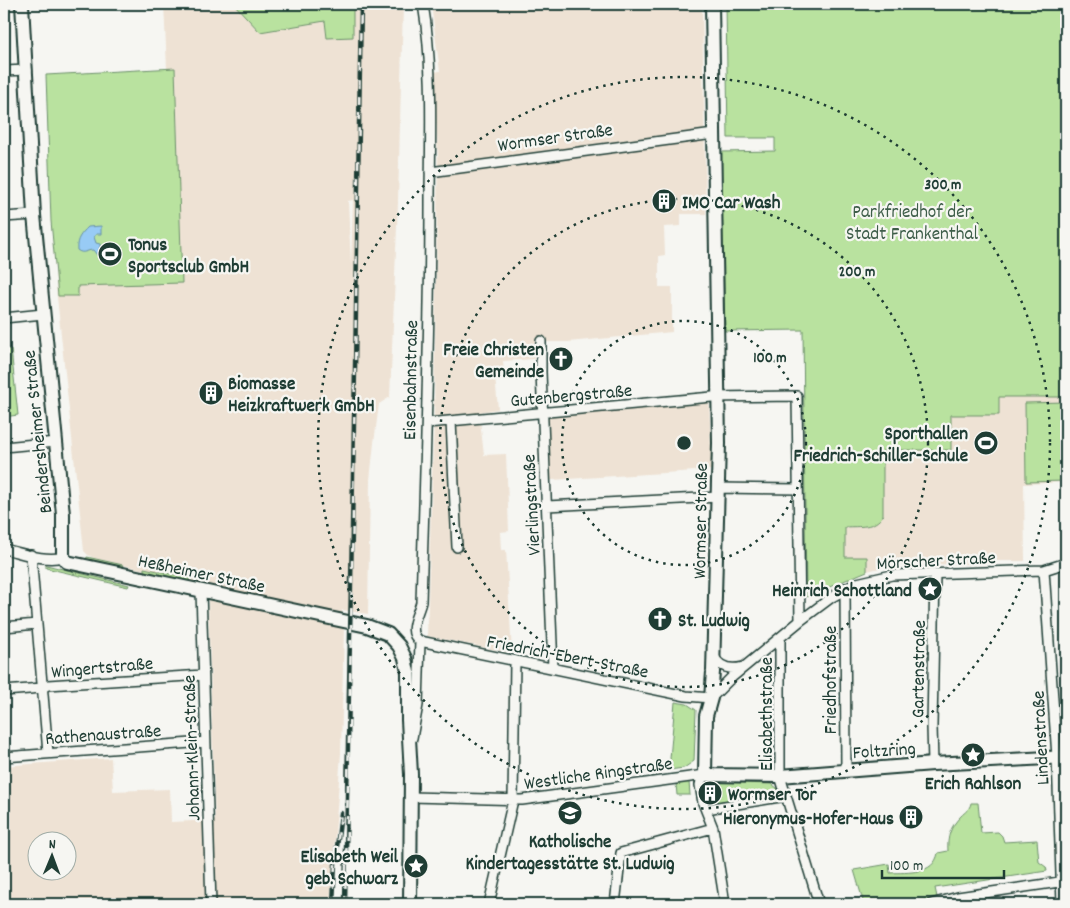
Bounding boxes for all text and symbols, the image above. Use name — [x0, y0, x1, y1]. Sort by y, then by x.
street label: Wormser Straße — [496, 118, 615, 161]
text: 300 m — [925, 175, 961, 197]
building icon: IMO Car Wash — [651, 188, 677, 214]
place label: IMO Car Wash — [682, 191, 781, 218]
park label: Parkfriedhof der Stadt Frankenthal — [846, 200, 978, 249]
place label: Tonus Sportsclub GmbH — [128, 233, 249, 282]
sports icon: Tonus Sportsclub GmbH — [97, 241, 123, 267]
text: 200 m — [839, 262, 875, 284]
street label: Eisenbahnstraße — [398, 320, 427, 440]
place label: Freie Christen Gemeinde — [443, 338, 544, 387]
church icon: Freie Christen Gemeinde — [548, 346, 574, 372]
text: 100 m — [753, 348, 787, 370]
street label: Beindersheimer Straße — [17, 349, 61, 515]
place label: Biomasse Heizkraftwerk GmbH — [228, 372, 375, 421]
street label: Gutenbergstraße — [509, 379, 633, 416]
building icon: Biomasse Heizkraftwerk GmbH — [198, 380, 224, 406]
place label: Sporthallen Friedrich-Schiller-Schule — [793, 422, 968, 471]
sports icon: Sporthallen Friedrich-Schiller-Schule — [973, 430, 999, 456]
centre of rings — [675, 434, 693, 452]
street label: Vierlingstraße — [517, 453, 550, 556]
street label: Wormser Straße — [688, 463, 717, 579]
street label: Mörscher Straße — [876, 546, 997, 579]
street label: Heßheimer Straße — [135, 549, 267, 602]
place icon: Heinrich Schottland — [917, 576, 943, 602]
place label: Heinrich Schottland — [772, 579, 912, 606]
church icon: St. Ludwig — [647, 606, 673, 632]
place label: St. Ludwig — [678, 609, 750, 636]
street label: Gartenstraße — [906, 620, 935, 718]
street label: Friedhofstraße — [819, 626, 846, 734]
street label: Friedrich-Ebert-Straße — [484, 630, 650, 687]
street label: Wingertstraße — [50, 652, 154, 687]
street label: Elisabethstraße — [755, 657, 782, 771]
street label: Johann-Klein-Straße — [177, 674, 210, 821]
street label: Lindenstraße — [1027, 690, 1058, 786]
street label: Rathenaustraße — [44, 719, 162, 754]
street label: Foltzring — [852, 737, 917, 768]
place icon: Erich Rahlson — [960, 742, 986, 768]
street label: Westliche Ringstraße — [523, 752, 674, 799]
place label: Erich Rahlson — [925, 772, 1021, 799]
building icon: Wormser Tor — [697, 780, 723, 806]
place label: Wormser Tor — [728, 783, 818, 810]
school or university icon: Katholische Kindertagesstätte St. Ludwig — [557, 800, 583, 826]
building icon: Hieronymus-Hofer-Haus — [898, 804, 924, 830]
place label: Hieronymus-Hofer-Haus — [723, 807, 894, 834]
north arrow — [28, 830, 78, 880]
place label: Katholische Kindertagesstätte St. Ludwig — [466, 830, 674, 879]
text: N — [49, 835, 56, 855]
place label: Elisabeth Weil geb. Schwarz — [301, 845, 399, 894]
scale bar — [882, 848, 1005, 880]
place icon: Elisabeth Weil geb. Schwarz — [403, 853, 429, 879]
text: 100 m — [890, 856, 923, 878]

